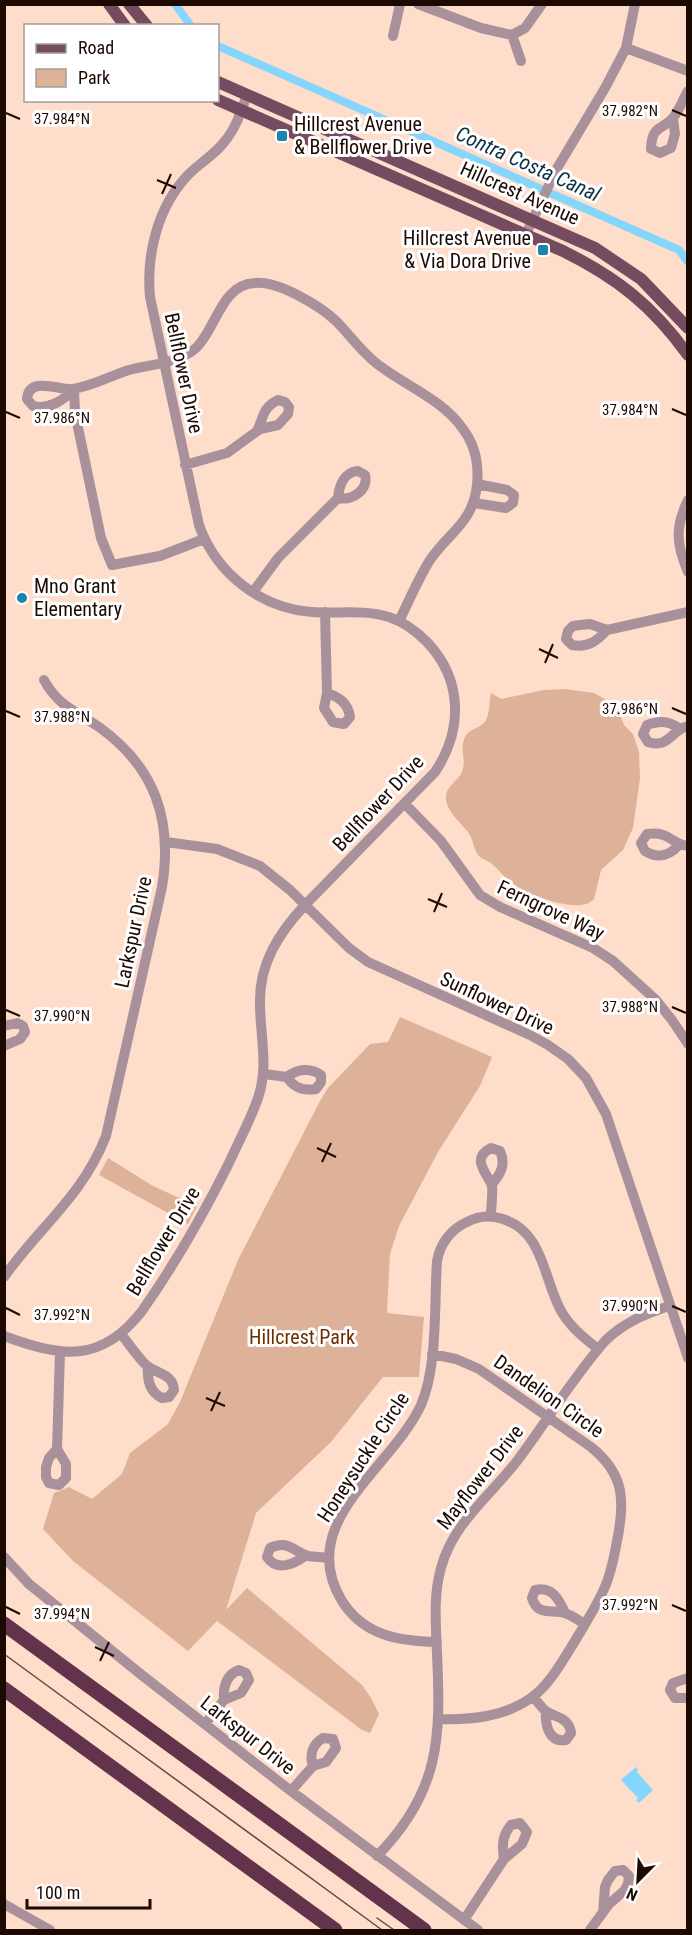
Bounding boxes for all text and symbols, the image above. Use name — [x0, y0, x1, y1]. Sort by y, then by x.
legend — [24, 24, 219, 102]
text: Road — [78, 37, 114, 58]
text: Park — [78, 67, 110, 88]
text: 37.982°N — [602, 102, 658, 120]
text: 37.984°N — [34, 110, 90, 128]
place label: Hillcrest Avenue & Bellflower Drive — [294, 112, 432, 159]
water label: Contra Costa Canal — [452, 121, 604, 207]
marker: Hillcrest Avenue & Bellflower Drive — [275, 129, 289, 143]
street label: Hillcrest Avenue — [457, 156, 583, 230]
place label: Hillcrest Avenue & Via Dora Drive — [403, 226, 531, 273]
marker: Hillcrest Avenue & Via Dora Drive — [536, 243, 550, 257]
street label: Bellflower Drive — [160, 311, 208, 435]
text: 37.984°N — [602, 401, 658, 419]
text: 37.986°N — [34, 409, 90, 427]
place label: Mno Grant Elementary — [34, 574, 122, 621]
marker: Mno Grant Elementary — [15, 591, 29, 605]
text: 37.986°N — [602, 700, 658, 718]
text: 37.988°N — [34, 708, 90, 726]
street label: Bellflower Drive — [327, 750, 429, 856]
street label: Larkspur Drive — [109, 874, 157, 990]
street label: Ferngrove Way — [494, 875, 608, 945]
street label: Sunflower Drive — [436, 966, 558, 1040]
text: 37.988°N — [602, 998, 658, 1016]
text: 37.990°N — [34, 1007, 90, 1025]
street label: Bellflower Drive — [121, 1182, 205, 1300]
text: 37.990°N — [602, 1297, 658, 1315]
text: 37.992°N — [34, 1306, 90, 1324]
park label: Hillcrest Park — [249, 1325, 355, 1349]
street label: Dandelion Circle — [489, 1349, 609, 1443]
street label: Honeysuckle Circle — [312, 1387, 414, 1527]
street label: Mayflower Drive — [432, 1420, 528, 1534]
text: 37.992°N — [602, 1596, 658, 1614]
text: 37.994°N — [34, 1605, 90, 1623]
street label: Larkspur Drive — [196, 1691, 300, 1779]
north arrow — [608, 1851, 668, 1911]
scale bar — [27, 1872, 150, 1910]
text: 100 m — [36, 1882, 80, 1903]
text: N — [624, 1884, 640, 1905]

